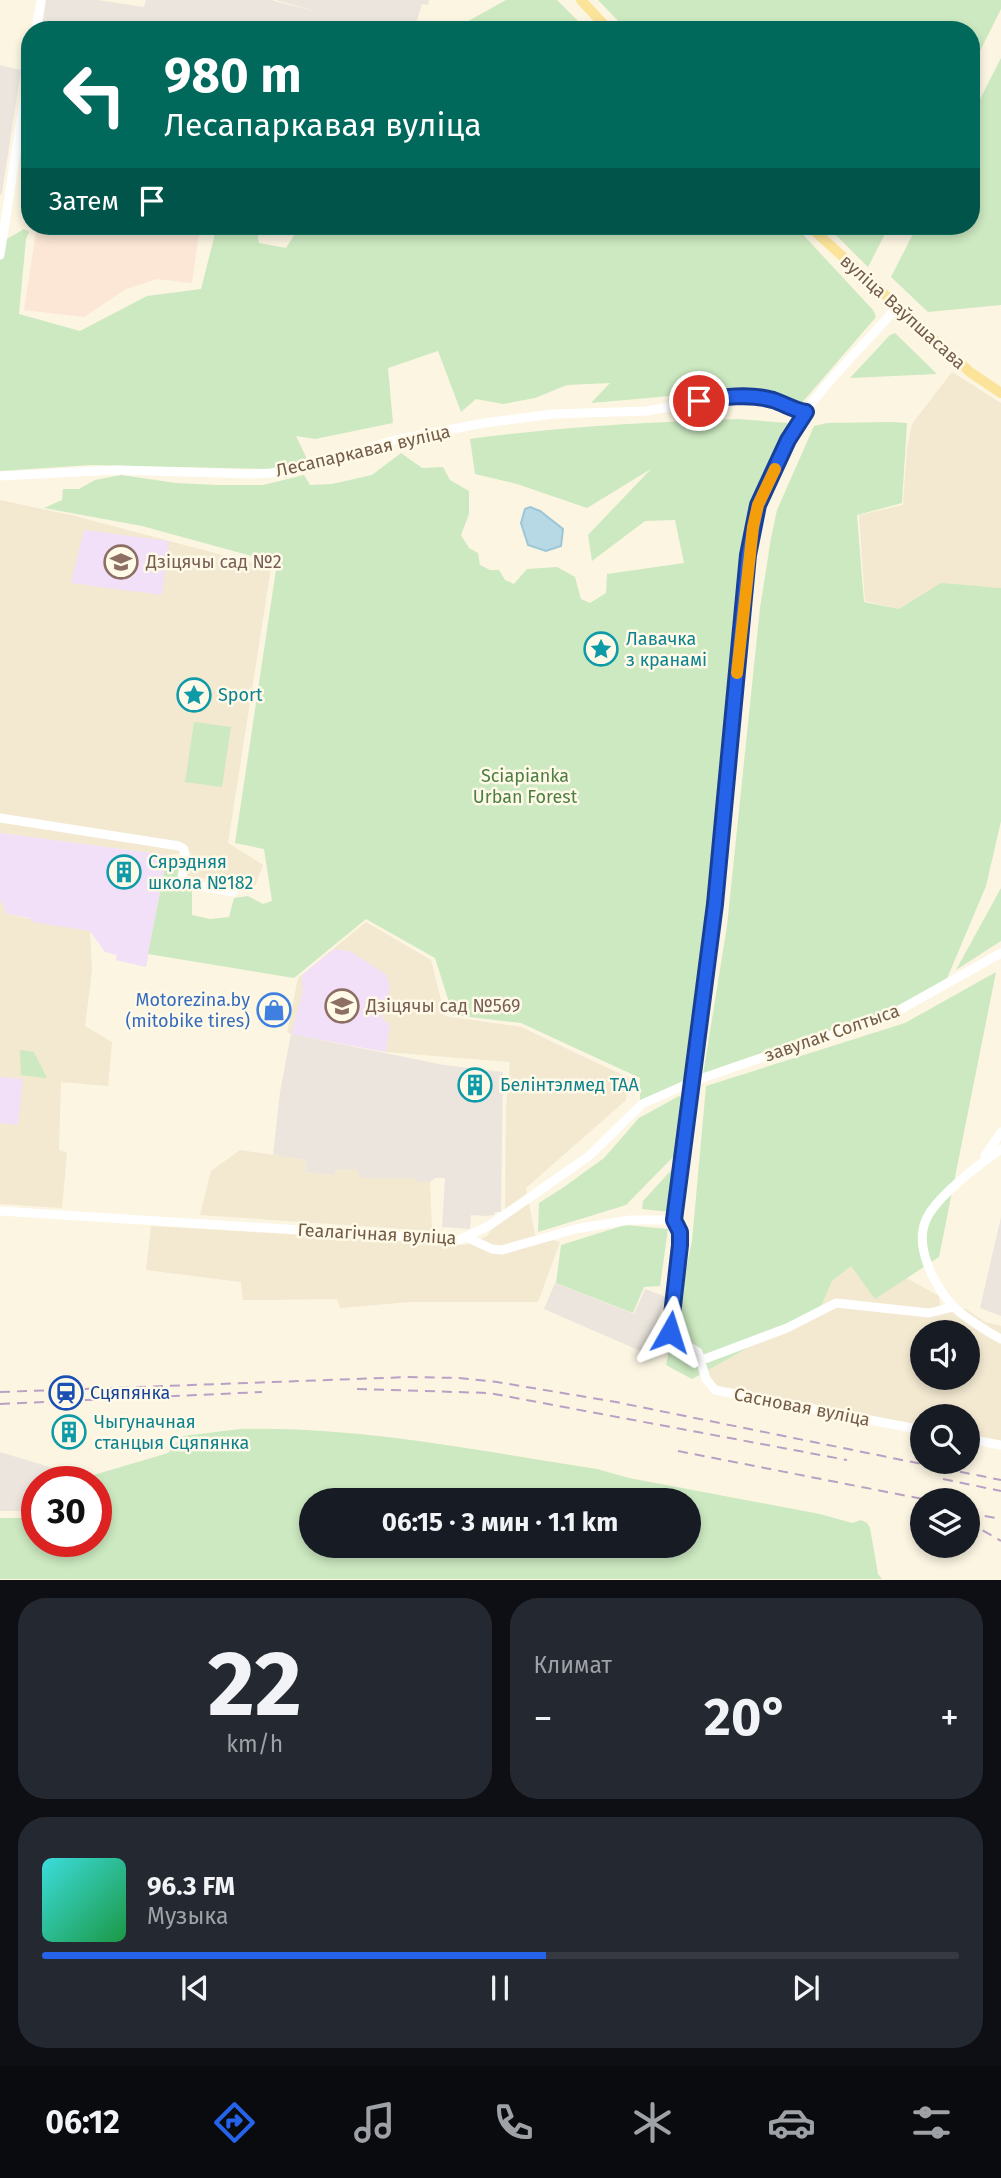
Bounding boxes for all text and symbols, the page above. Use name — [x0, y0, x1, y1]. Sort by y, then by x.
text: 980 m — [164, 46, 302, 105]
icon: left — [49, 49, 140, 140]
text: Лесапаркавая вуліца — [164, 106, 482, 144]
icon: arrive — [133, 182, 171, 220]
text: Затем — [49, 186, 119, 217]
street label: вуліца Ваўпшасава — [836, 250, 970, 374]
pin — [669, 371, 729, 431]
icon: arrive — [680, 382, 718, 420]
street label: Лесапаркавая вуліца — [273, 420, 453, 482]
school or university icon: Дзіцячы сад №2 — [102, 543, 140, 581]
place label: Дзіцячы сад №2 — [145, 551, 282, 573]
place label: Лавачка з кранамі — [626, 628, 707, 671]
place icon: Лавачка з кранамі — [582, 630, 620, 668]
place icon: Sport — [175, 676, 213, 714]
place label: Sport — [218, 684, 263, 706]
park label: Sciapianka Urban Forest — [473, 765, 578, 808]
place label: Сярэдняя школа №182 — [148, 851, 253, 894]
building icon: Сярэдняя школа №182 — [105, 853, 143, 891]
school or university icon: Дзіцячы сад №569 — [323, 987, 361, 1025]
place label: Motorezina.by (mitobike tires) — [125, 989, 250, 1032]
shop icon: Motorezina.by (mitobike tires) — [255, 991, 293, 1029]
place label: Дзіцячы сад №569 — [365, 995, 520, 1017]
street label: завулак Солтыса — [762, 1000, 902, 1066]
building icon: Белінтэлмед ТАА — [456, 1066, 494, 1104]
place label: Белінтэлмед ТАА — [500, 1074, 639, 1096]
street label: Геалагічная вуліца — [297, 1219, 457, 1249]
position arrow — [633, 1295, 707, 1369]
map controls — [910, 1320, 980, 1558]
button: sound — [910, 1320, 980, 1390]
station icon: Сцяпянка — [47, 1374, 85, 1412]
place label: Сцяпянка — [90, 1382, 170, 1404]
street label: Сасновая вуліца — [732, 1383, 872, 1431]
button: search — [910, 1404, 980, 1474]
place label: Чыгуначная станцыя Сцяпянка — [94, 1411, 249, 1454]
building icon: Чыгуначная станцыя Сцяпянка — [50, 1413, 88, 1451]
speed limit sign: 30 — [21, 1466, 112, 1557]
button: layers — [910, 1488, 980, 1558]
text: 06:15 · 3 мин · 1.1 km — [382, 1507, 618, 1538]
text: 22 — [208, 1630, 302, 1739]
text: Климат — [534, 1651, 612, 1679]
text: 20° — [704, 1686, 788, 1749]
text: − — [534, 1695, 553, 1741]
text: + — [940, 1695, 959, 1741]
text: km/h — [226, 1730, 283, 1758]
text: 96.3 FM — [147, 1871, 235, 1902]
text: Музыка — [147, 1902, 228, 1930]
icon: previous — [176, 1969, 214, 2007]
icon: pause — [481, 1969, 519, 2007]
icon: next — [787, 1969, 825, 2007]
icon: directions — [210, 2098, 259, 2147]
icon: music — [350, 2098, 399, 2147]
icon: phone — [489, 2098, 538, 2147]
icon: climate — [628, 2098, 677, 2147]
icon: car — [767, 2098, 816, 2147]
icon: filters — [907, 2098, 956, 2147]
text: 06:12 — [45, 2103, 120, 2141]

